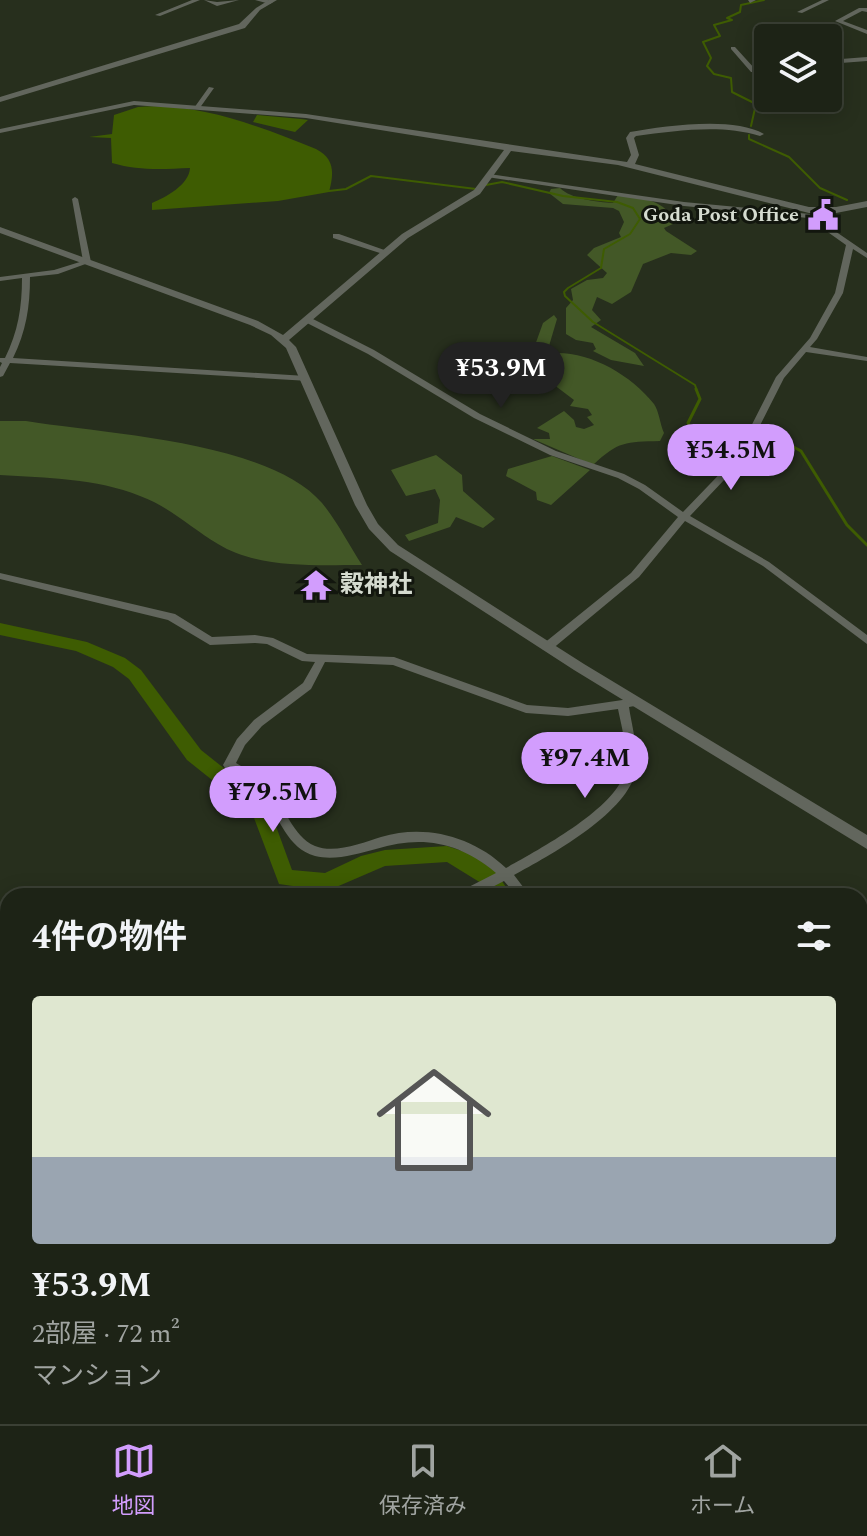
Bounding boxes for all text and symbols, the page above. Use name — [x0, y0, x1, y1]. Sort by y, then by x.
map controls — [754, 24, 842, 112]
button: layers — [754, 24, 842, 112]
public building icon: Goda Post Office — [806, 198, 840, 232]
place label: Goda Post Office — [643, 200, 799, 230]
pin: ¥53.9M — [436, 342, 566, 410]
text: ¥53.9M — [455, 348, 547, 388]
pin: ¥54.5M — [666, 424, 796, 492]
text: ¥54.5M — [685, 430, 777, 470]
place label: 穀神社 — [340, 567, 412, 603]
temple icon: 穀神社 — [299, 568, 333, 602]
pin: ¥97.4M — [520, 732, 650, 800]
text: ¥97.4M — [539, 738, 631, 778]
pin: ¥79.5M — [208, 766, 338, 834]
text: ¥79.5M — [227, 772, 319, 812]
text: 4件の物件 — [32, 912, 187, 964]
icon: filters — [792, 914, 836, 958]
icon: home — [362, 1048, 506, 1192]
text: ¥53.9M — [32, 1260, 151, 1312]
text: 2部屋 · 72 m² — [32, 1314, 180, 1354]
text: マンション — [32, 1356, 162, 1396]
tab: 地図 — [112, 1439, 156, 1523]
tab: 保存済み — [379, 1439, 467, 1523]
tab: ホーム — [690, 1439, 755, 1523]

